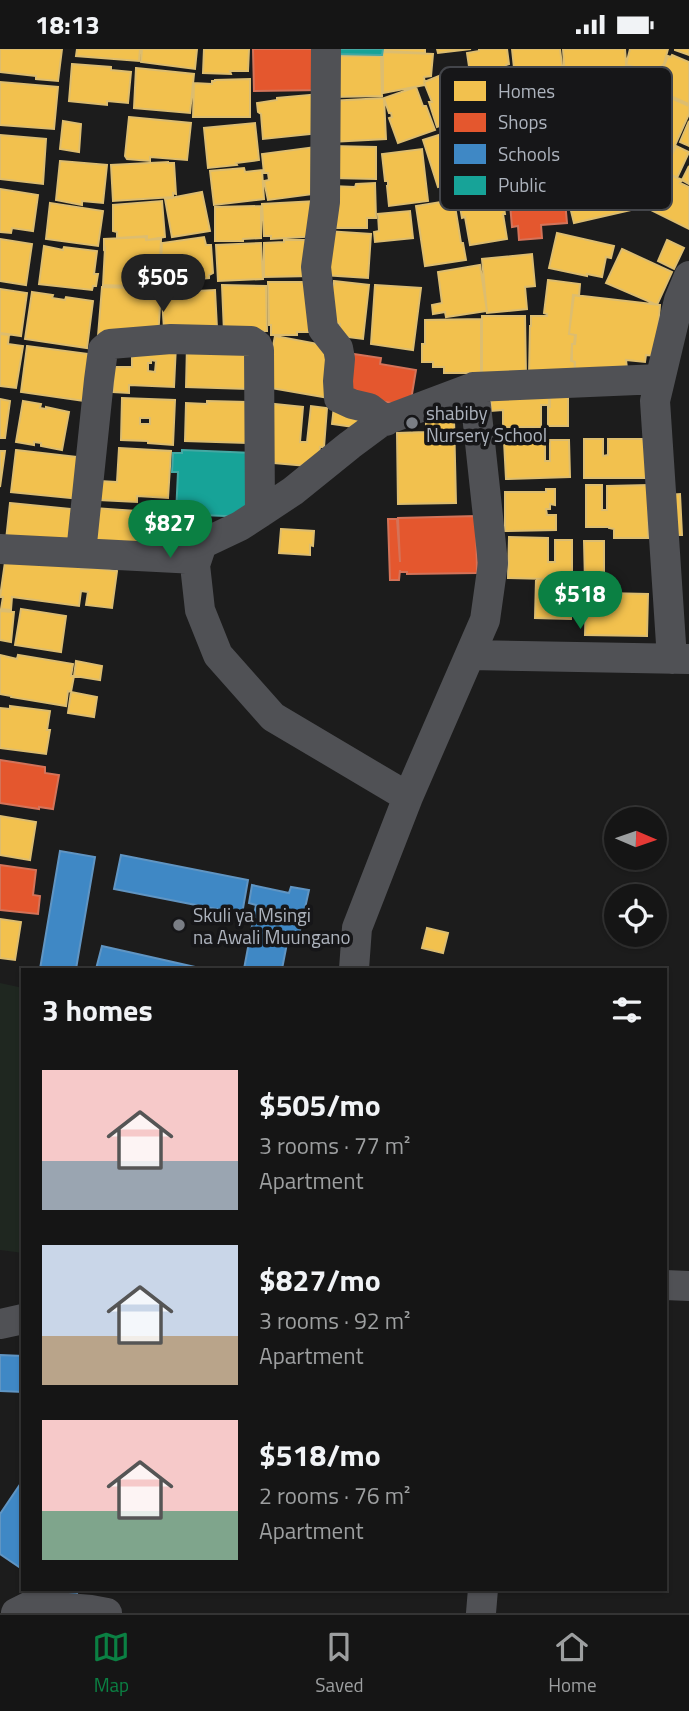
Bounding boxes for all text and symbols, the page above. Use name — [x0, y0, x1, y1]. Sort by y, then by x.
text: 18:13 — [35, 5, 100, 44]
legend — [440, 67, 672, 210]
text: Homes — [498, 76, 555, 105]
text: Shops — [498, 107, 548, 136]
text: Schools — [498, 139, 560, 168]
text: Public — [498, 170, 546, 199]
pin: $505 — [122, 254, 204, 314]
text: $505 — [137, 259, 189, 294]
place label: shabiby Nursery School — [426, 398, 547, 449]
marker: shabiby Nursery School — [404, 415, 420, 431]
pin: $827 — [129, 501, 211, 560]
text: $827 — [144, 505, 196, 540]
pin: $518 — [539, 571, 621, 631]
text: $518 — [554, 576, 606, 611]
north arrow — [604, 807, 667, 870]
map controls — [604, 807, 667, 947]
button: locate — [604, 884, 667, 947]
place label: Skuli ya Msingi na Awali Muungano — [193, 900, 350, 951]
marker: Skuli ya Msingi na Awali Muungano — [171, 917, 187, 933]
text: 3 homes — [42, 987, 153, 1033]
icon: filters — [608, 991, 646, 1029]
text: $505/mo — [259, 1082, 381, 1128]
icon: home — [98, 1098, 182, 1182]
text: 3 rooms · 77 m² — [259, 1128, 410, 1163]
text: Apartment — [259, 1163, 364, 1198]
text: $827/mo — [259, 1257, 381, 1303]
icon: home — [98, 1273, 182, 1357]
text: 3 rooms · 92 m² — [259, 1303, 410, 1338]
text: Apartment — [259, 1338, 364, 1373]
text: $518/mo — [259, 1432, 381, 1478]
icon: home — [98, 1448, 182, 1532]
text: 2 rooms · 76 m² — [259, 1478, 410, 1513]
text: Apartment — [259, 1513, 364, 1548]
tab: Map — [92, 1628, 130, 1699]
tab: Saved — [315, 1628, 364, 1699]
tab: Home — [548, 1628, 597, 1699]

